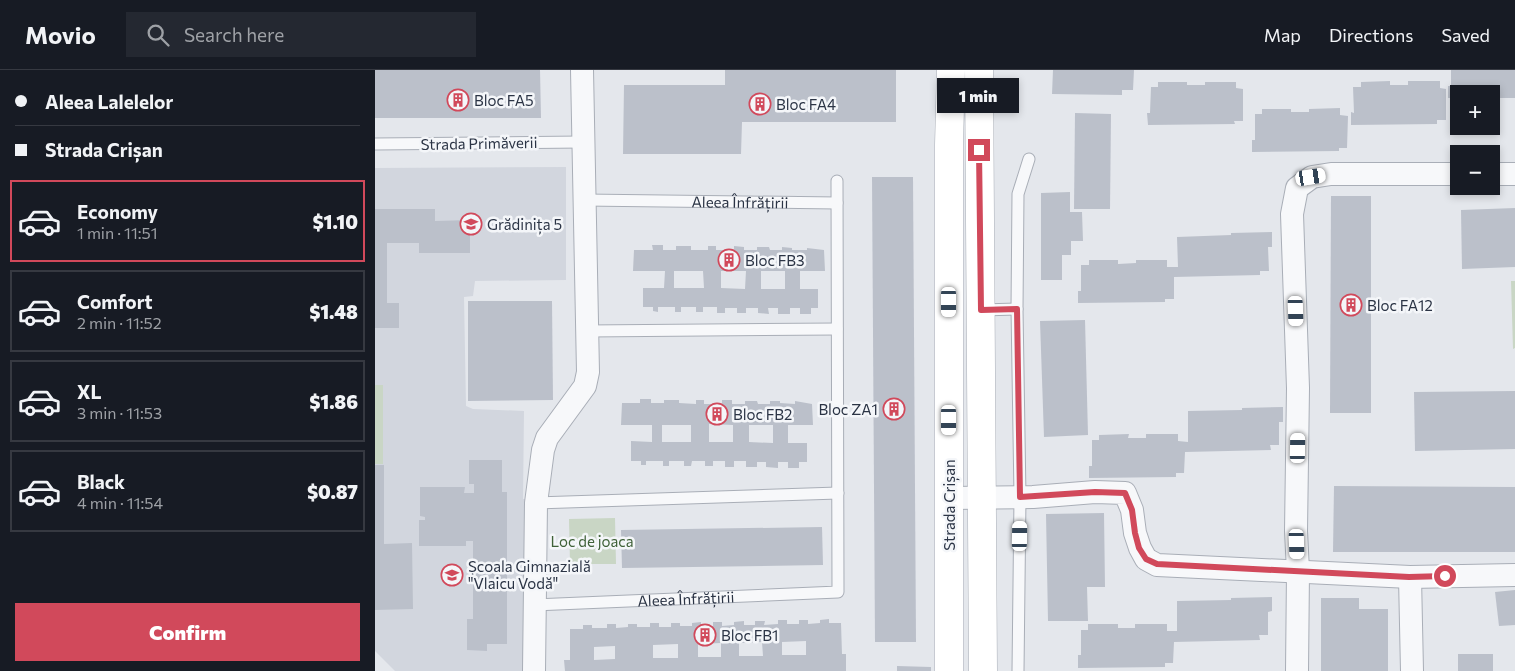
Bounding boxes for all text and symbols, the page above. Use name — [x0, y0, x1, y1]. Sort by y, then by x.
search box — [126, 12, 476, 57]
text: Movio — [25, 20, 96, 49]
icon: search — [144, 21, 172, 49]
text: Search here — [184, 23, 284, 46]
text: Map — [1264, 24, 1301, 46]
text: Directions — [1329, 24, 1413, 46]
text: Saved — [1441, 24, 1490, 46]
callout: 1 min — [938, 78, 1020, 112]
map controls — [1450, 85, 1500, 195]
button: + — [1450, 85, 1500, 135]
text: 1 min — [959, 86, 997, 105]
building icon: Bloc FA5 — [446, 88, 470, 112]
text: Aleea Lalelelor — [45, 90, 173, 113]
place label: Bloc FA5 — [474, 91, 534, 109]
building icon: Bloc FA4 — [748, 92, 772, 116]
place label: Bloc FA4 — [776, 95, 836, 113]
street label: Strada Primăverii — [420, 133, 538, 153]
text: Strada Crișan — [45, 138, 163, 161]
route end — [968, 139, 990, 161]
button: − — [1450, 145, 1500, 195]
car — [1295, 167, 1326, 187]
street label: Aleea Înfrățirii — [691, 192, 789, 213]
icon: car — [17, 199, 62, 244]
text: Economy — [77, 200, 158, 223]
text: $1.10 — [313, 210, 358, 233]
school or university icon: Grădinița 5 — [459, 212, 483, 236]
place label: Grădinița 5 — [487, 215, 562, 235]
text: 1 min · 11:51 — [77, 223, 158, 242]
building icon: Bloc FB3 — [717, 248, 741, 272]
place label: Bloc FB3 — [745, 251, 805, 269]
car — [941, 287, 956, 317]
icon: car — [17, 289, 62, 334]
text: Comfort — [77, 290, 153, 313]
building icon: Bloc FA12 — [1339, 293, 1363, 317]
car — [1287, 296, 1304, 326]
place label: Bloc FA12 — [1367, 296, 1433, 314]
text: $1.48 — [309, 300, 358, 323]
text: 2 min · 11:52 — [77, 313, 162, 332]
icon: car — [17, 379, 62, 424]
text: XL — [77, 380, 102, 403]
text: $1.86 — [309, 390, 358, 413]
building icon: Bloc ZA1 — [882, 397, 906, 421]
place label: Bloc ZA1 — [818, 400, 878, 418]
building icon: Bloc FB2 — [705, 402, 729, 426]
text: 3 min · 11:53 — [77, 403, 162, 422]
place label: Bloc FB2 — [733, 405, 792, 423]
car — [941, 405, 956, 435]
car — [1290, 433, 1305, 463]
street label: Strada Crișan — [940, 459, 960, 551]
icon: car — [17, 469, 62, 514]
text: Black — [77, 470, 125, 493]
text: $0.87 — [307, 480, 358, 503]
text: 4 min · 11:54 — [77, 493, 163, 512]
car — [1012, 521, 1027, 551]
car — [1288, 529, 1305, 559]
park label: Loc de joaca — [550, 532, 634, 550]
place label: Școala Gimnazială "Vlaicu Vodă" — [468, 557, 591, 592]
school or university icon: Școala Gimnazială "Vlaicu Vodă" — [440, 563, 464, 587]
route start — [1434, 565, 1456, 587]
street label: Aleea Înfrățirii — [637, 587, 735, 610]
button: Confirm — [15, 603, 360, 661]
building icon: Bloc FB1 — [693, 623, 717, 647]
place label: Bloc FB1 — [721, 626, 778, 644]

